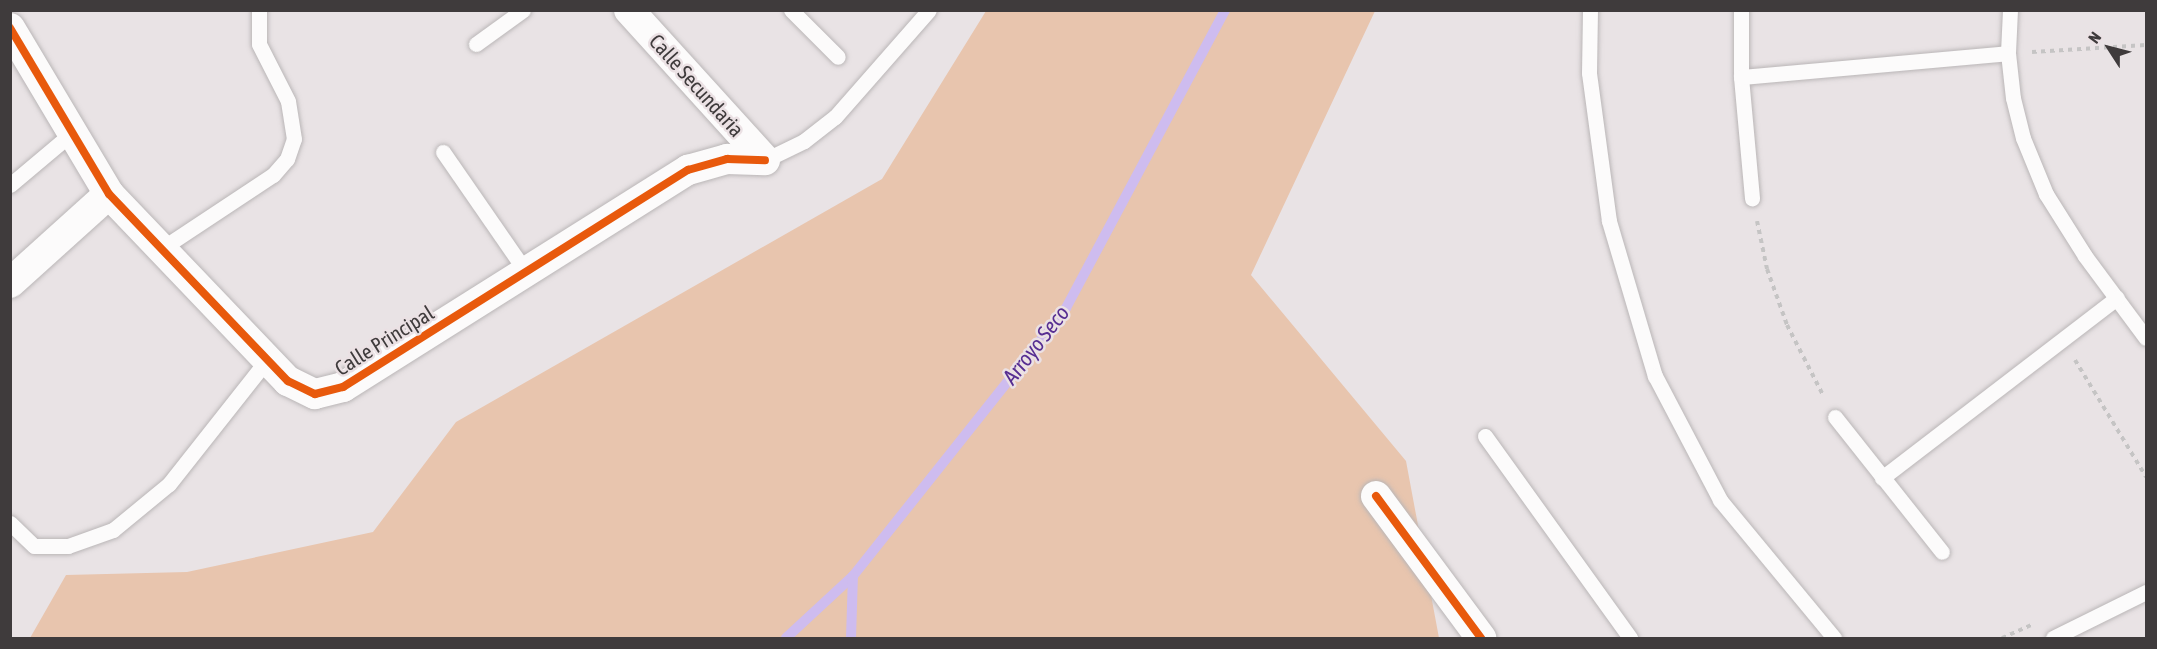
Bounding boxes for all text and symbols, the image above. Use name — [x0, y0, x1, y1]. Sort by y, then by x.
north arrow — [2079, 18, 2139, 78]
street label: Calle Secundaria — [644, 28, 750, 142]
text: N — [2084, 28, 2104, 47]
street label: Calle Principal — [330, 300, 438, 380]
water label: Arroyo Seco — [997, 300, 1075, 390]

